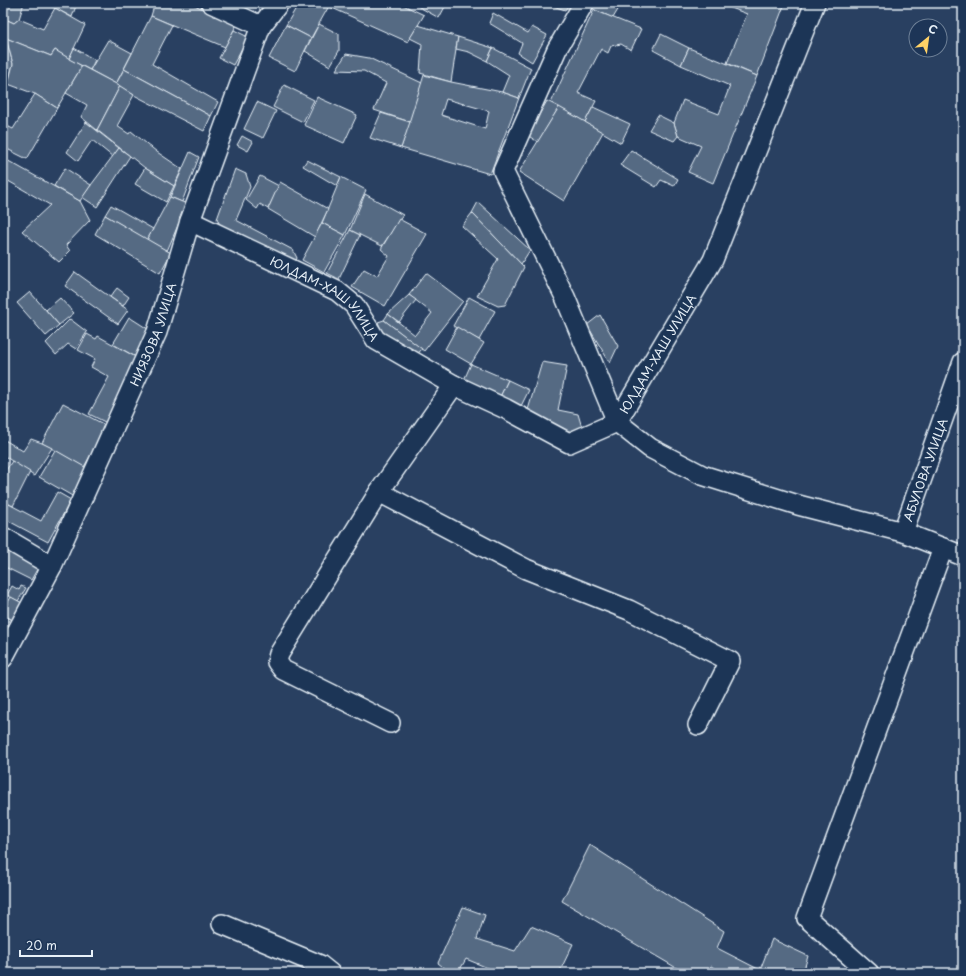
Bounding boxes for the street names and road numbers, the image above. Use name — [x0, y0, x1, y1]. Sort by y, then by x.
street label: ЮЛДАМ-ХАШ УЛИЦА — [267, 252, 384, 345]
street label: НИЯЗОВА УЛИЦА — [125, 281, 180, 389]
street label: ЮЛДАМ-ХАШ УЛИЦА — [615, 290, 700, 417]
street label: АБУЛОВА УЛИЦА — [898, 416, 952, 524]

